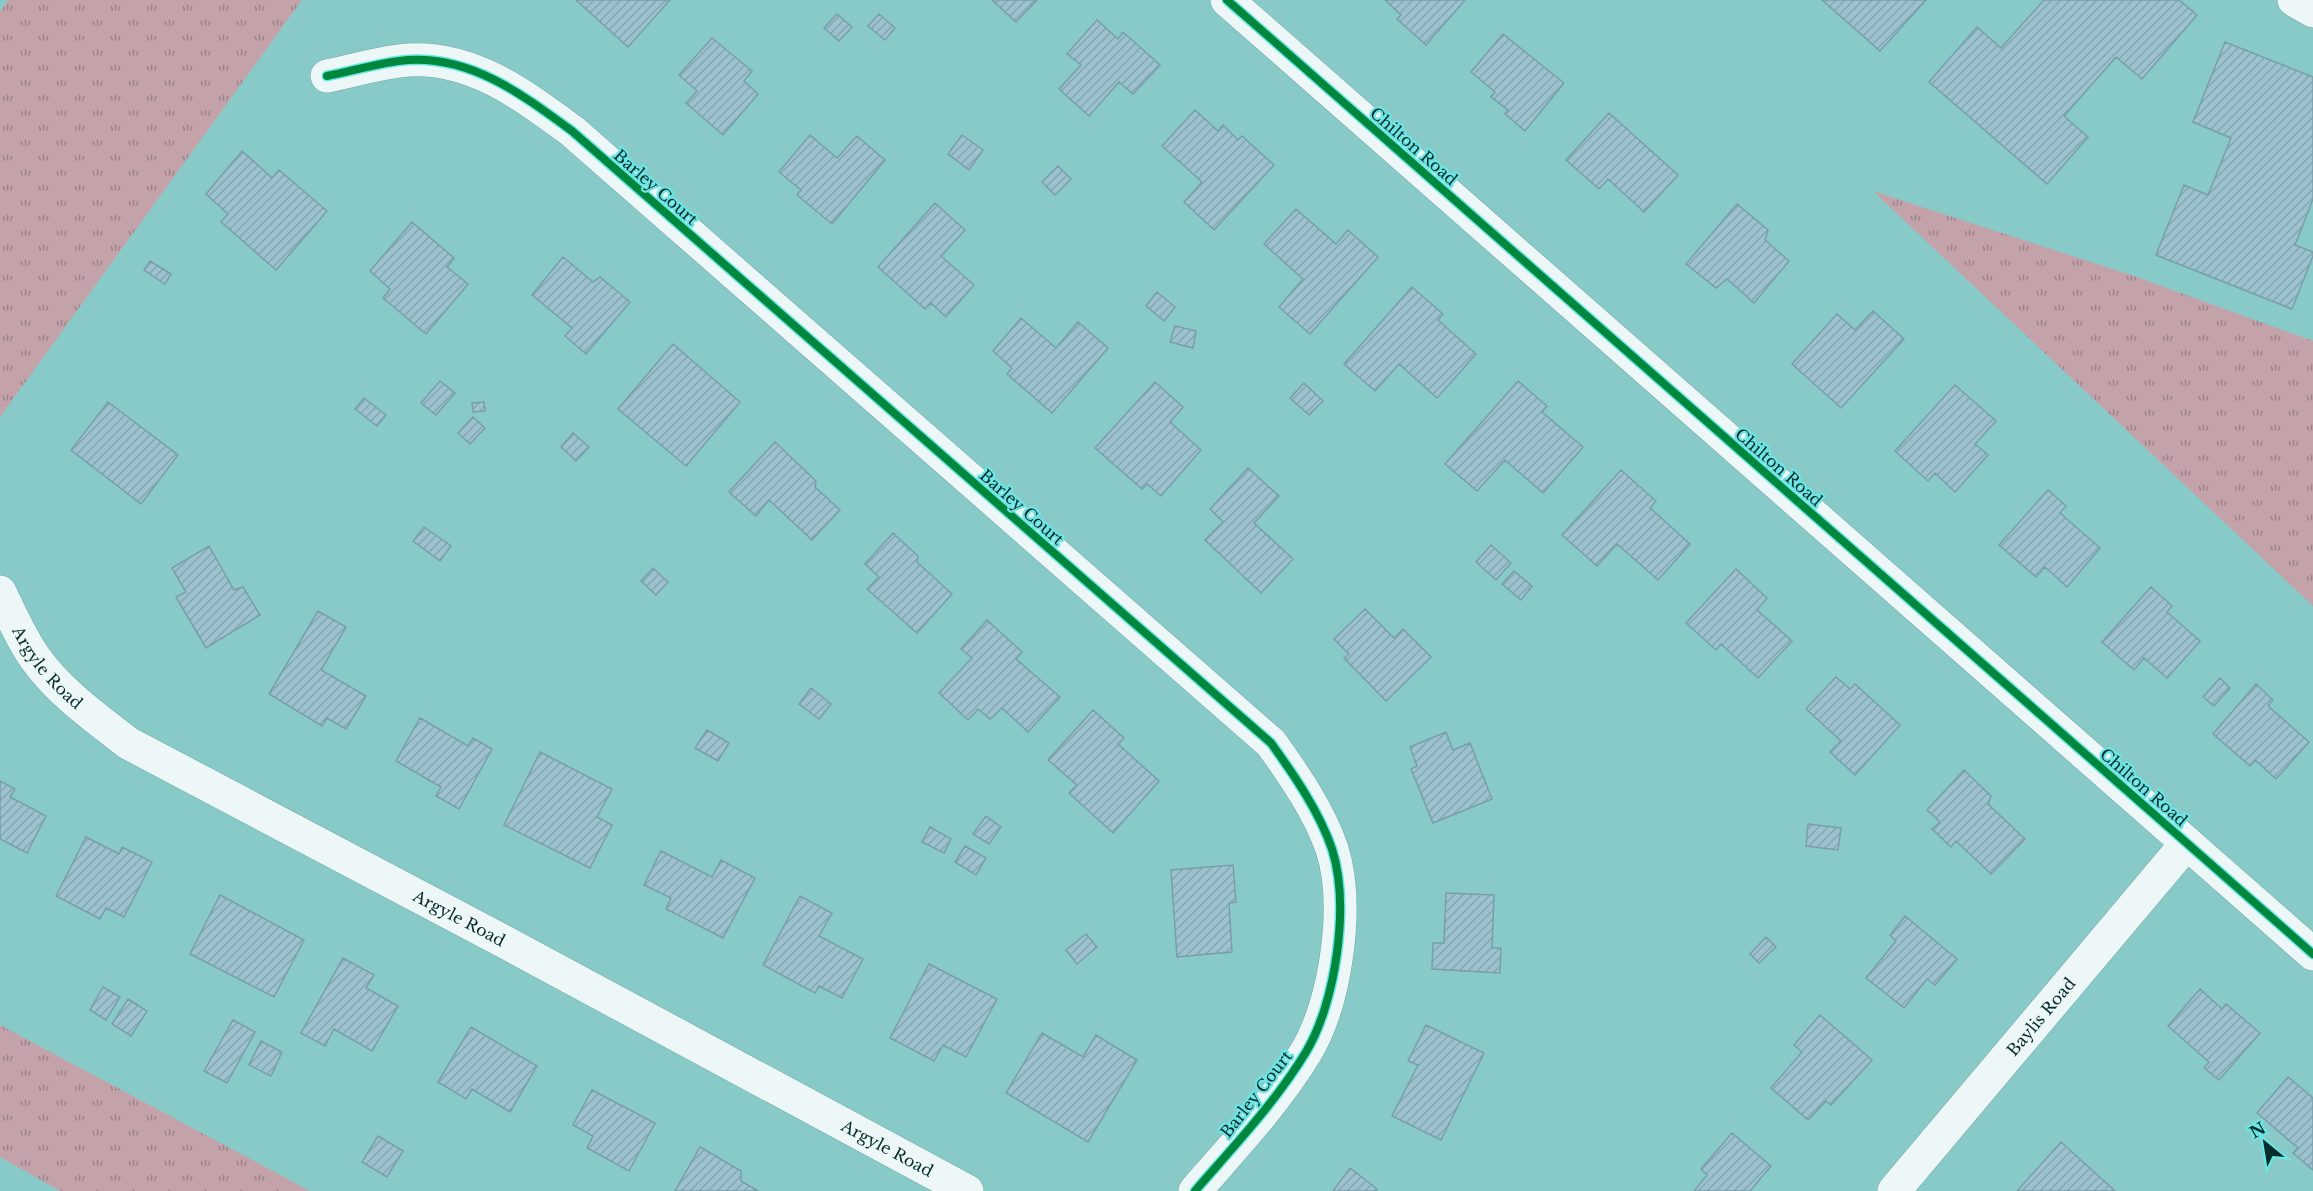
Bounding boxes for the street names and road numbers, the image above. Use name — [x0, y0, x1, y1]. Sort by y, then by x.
street label: Chilton Road — [1366, 103, 1462, 189]
street label: Barley Court — [610, 145, 702, 229]
street label: Chilton Road — [1731, 424, 1827, 510]
street label: Barley Court — [976, 465, 1068, 549]
street label: Argyle Road — [8, 622, 87, 713]
street label: Chilton Road — [2096, 744, 2192, 830]
street label: Argyle Road — [409, 885, 509, 951]
street label: Baylis Road — [2002, 973, 2080, 1060]
street label: Barley Court — [1216, 1046, 1296, 1142]
street label: Argyle Road — [837, 1115, 937, 1181]

